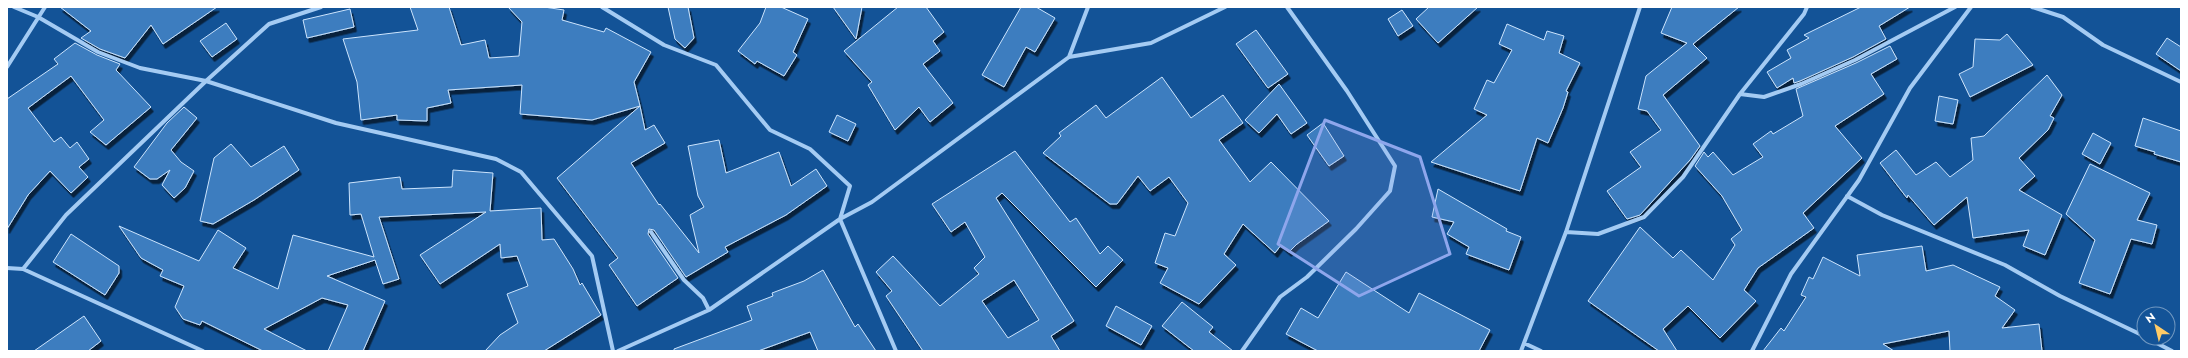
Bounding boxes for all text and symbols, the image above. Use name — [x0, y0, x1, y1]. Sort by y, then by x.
north arrow — [2136, 306, 2176, 346]
text: N — [2142, 309, 2158, 327]

